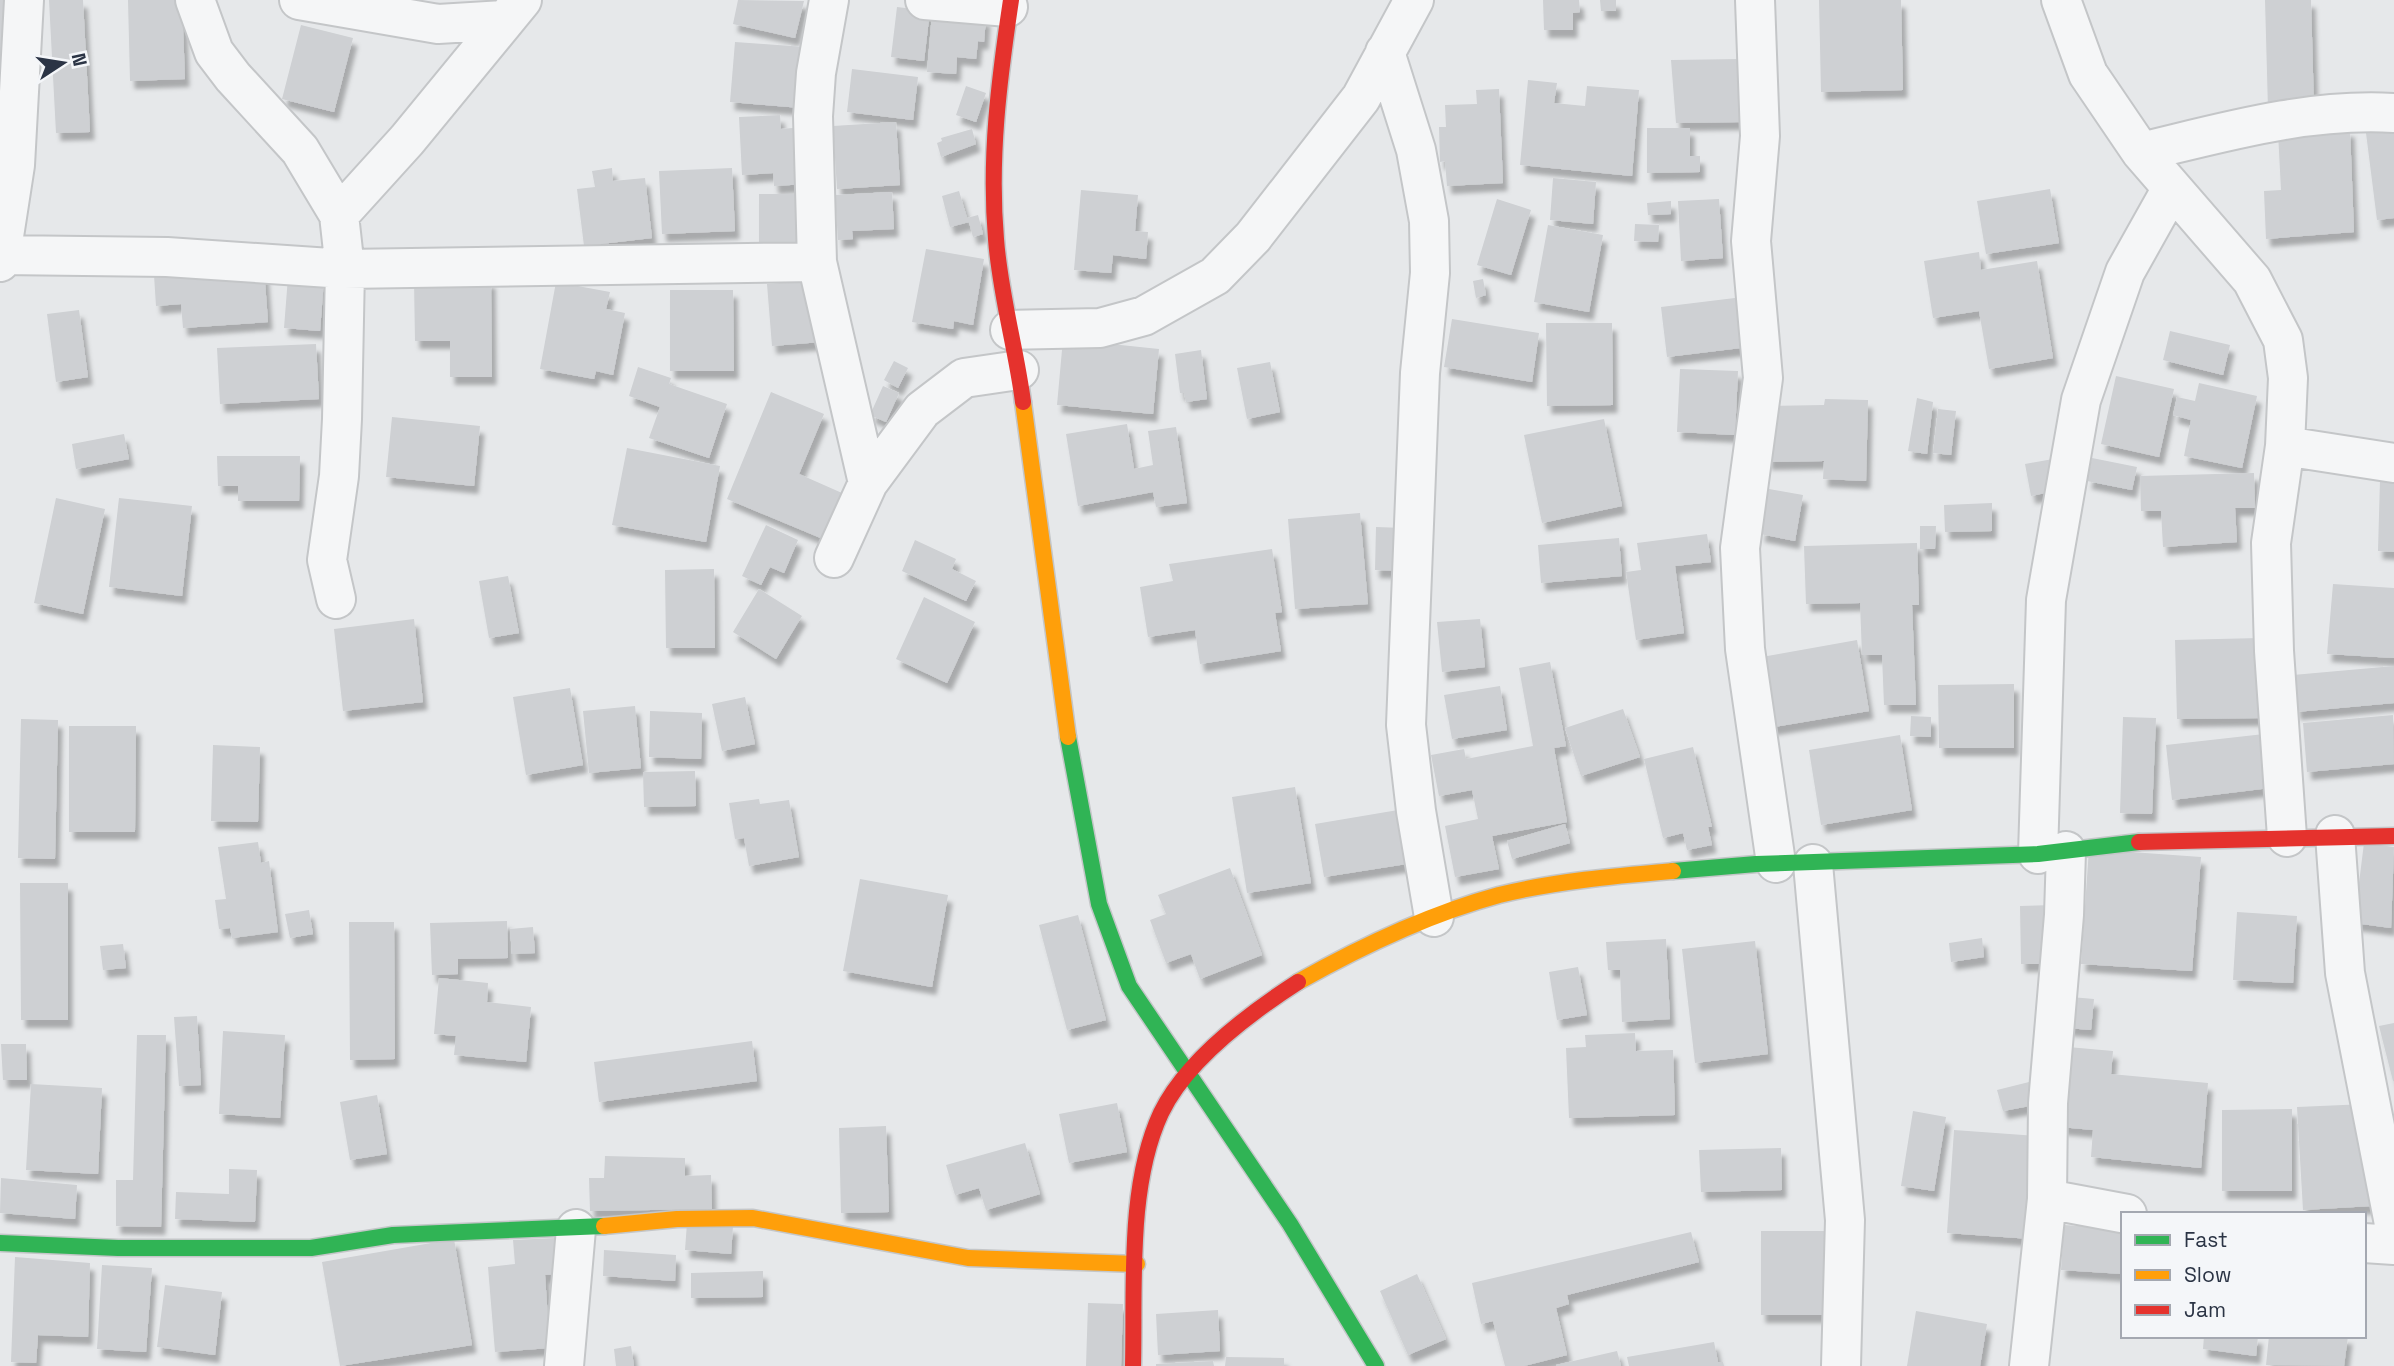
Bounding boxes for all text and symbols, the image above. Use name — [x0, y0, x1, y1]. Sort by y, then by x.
north arrow — [28, 28, 98, 98]
text: N — [66, 51, 93, 68]
legend — [2121, 1212, 2366, 1338]
text: Fast — [2184, 1226, 2228, 1253]
text: Slow — [2184, 1261, 2232, 1288]
text: Jam — [2184, 1296, 2226, 1323]

